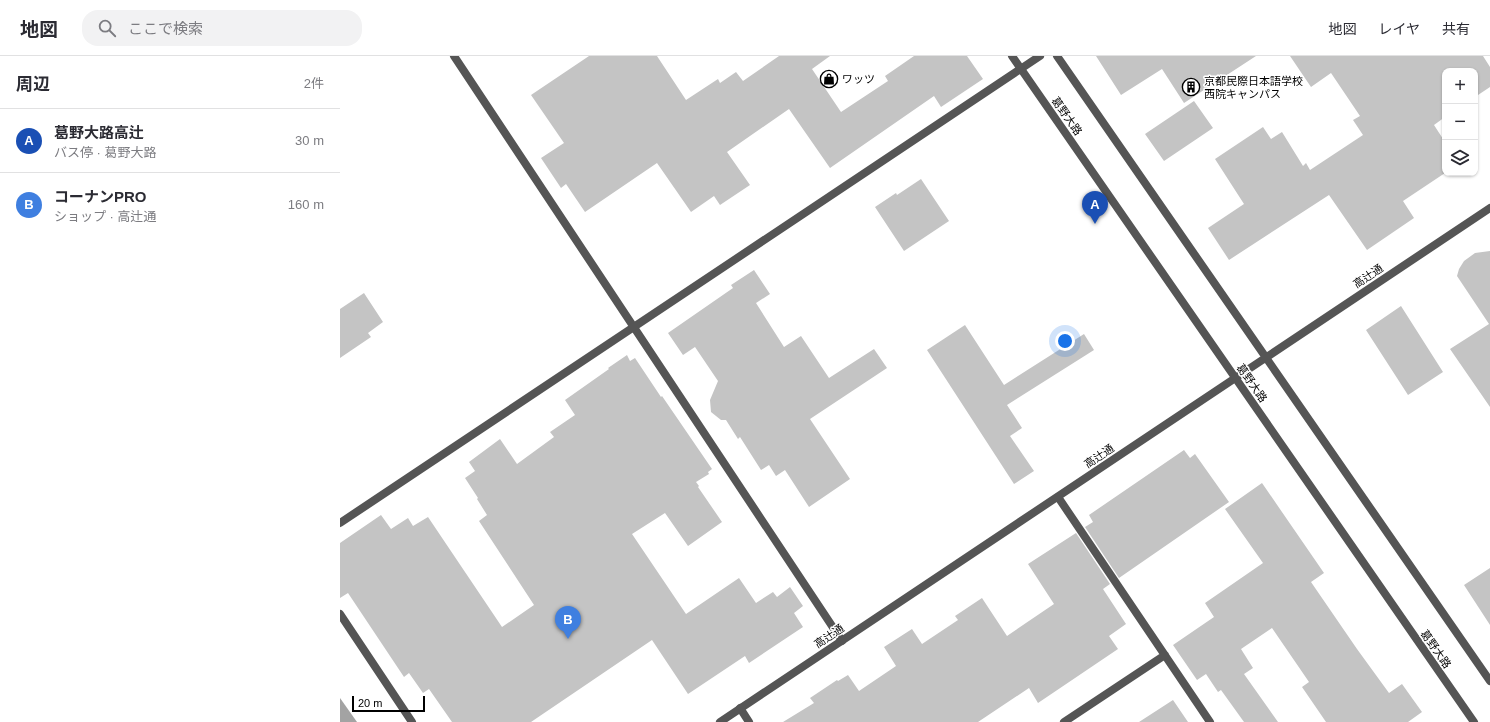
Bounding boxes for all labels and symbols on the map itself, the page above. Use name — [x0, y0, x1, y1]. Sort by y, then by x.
shop icon: ワッツ — [819, 69, 839, 89]
place label: ワッツ — [842, 73, 875, 85]
place label: 京都民際日本語学校 西院キャンパス — [1204, 75, 1303, 100]
building icon: 京都民際日本語学校 西院キャンパス — [1181, 77, 1201, 97]
street label: 葛野大路 — [1049, 95, 1085, 137]
pin: A — [1082, 191, 1108, 224]
street label: 高辻通 — [1351, 262, 1385, 290]
your location — [1055, 331, 1075, 351]
street label: 葛野大路 — [1234, 362, 1270, 404]
street label: 高辻通 — [1082, 442, 1116, 470]
pin: B — [555, 606, 581, 639]
street label: 高辻通 — [812, 622, 846, 650]
street label: 葛野大路 — [1418, 628, 1454, 670]
scale bar — [352, 694, 425, 713]

